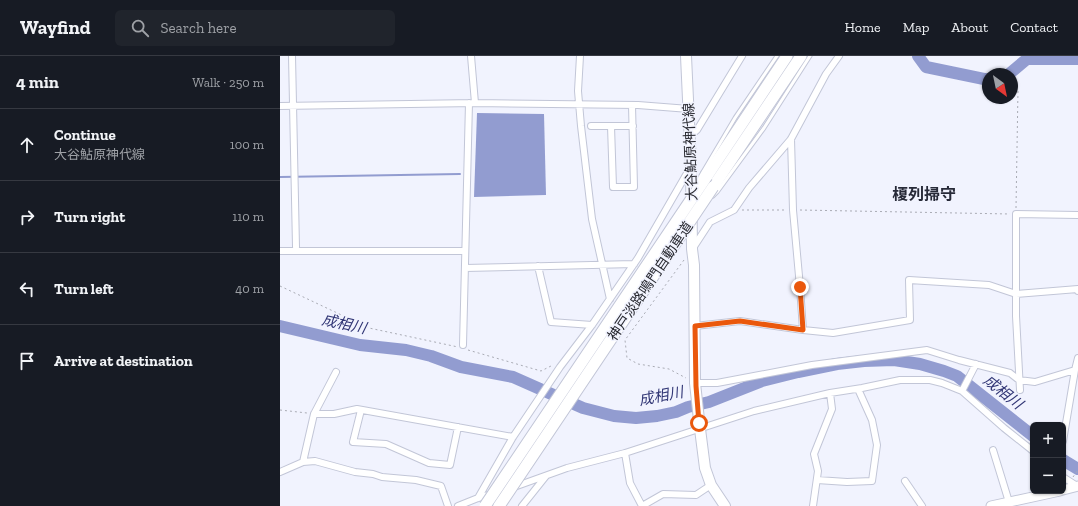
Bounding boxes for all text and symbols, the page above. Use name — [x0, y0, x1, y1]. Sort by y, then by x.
search box — [115, 10, 395, 46]
text: Wayfind — [20, 16, 91, 39]
icon: search — [129, 17, 151, 39]
text: Search here — [161, 19, 237, 37]
text: Home — [845, 19, 881, 36]
text: Map — [903, 19, 929, 36]
text: About — [951, 19, 988, 36]
text: Contact — [1010, 19, 1058, 36]
north arrow — [982, 68, 1018, 104]
text: 4 min — [16, 72, 59, 92]
text: Walk · 250 m — [192, 75, 264, 90]
street label: 大谷鮎原神代線 — [680, 103, 701, 201]
text: Continue — [54, 126, 116, 144]
icon: ahead — [16, 134, 38, 156]
text: 100 m — [230, 137, 264, 152]
text: 大谷鮎原神代線 — [54, 147, 145, 162]
district label: 榎列掃守 — [892, 185, 956, 204]
icon: right — [16, 206, 38, 228]
text: Turn right — [54, 208, 125, 226]
text: 110 m — [232, 209, 264, 224]
street label: 神戸淡路鳴門自動車道 — [604, 218, 697, 344]
icon: left — [16, 278, 38, 300]
route end — [791, 278, 809, 296]
text: Turn left — [54, 280, 114, 298]
text: 40 m — [235, 281, 264, 296]
water label: 成相川 — [320, 311, 370, 338]
icon: arrive — [16, 350, 38, 372]
text: Arrive at destination — [54, 352, 193, 370]
water label: 成相川 — [980, 371, 1028, 414]
water label: 成相川 — [637, 382, 687, 409]
route start — [690, 414, 708, 432]
map controls — [1030, 422, 1066, 494]
button: + — [1030, 422, 1066, 458]
button: − — [1030, 458, 1066, 494]

